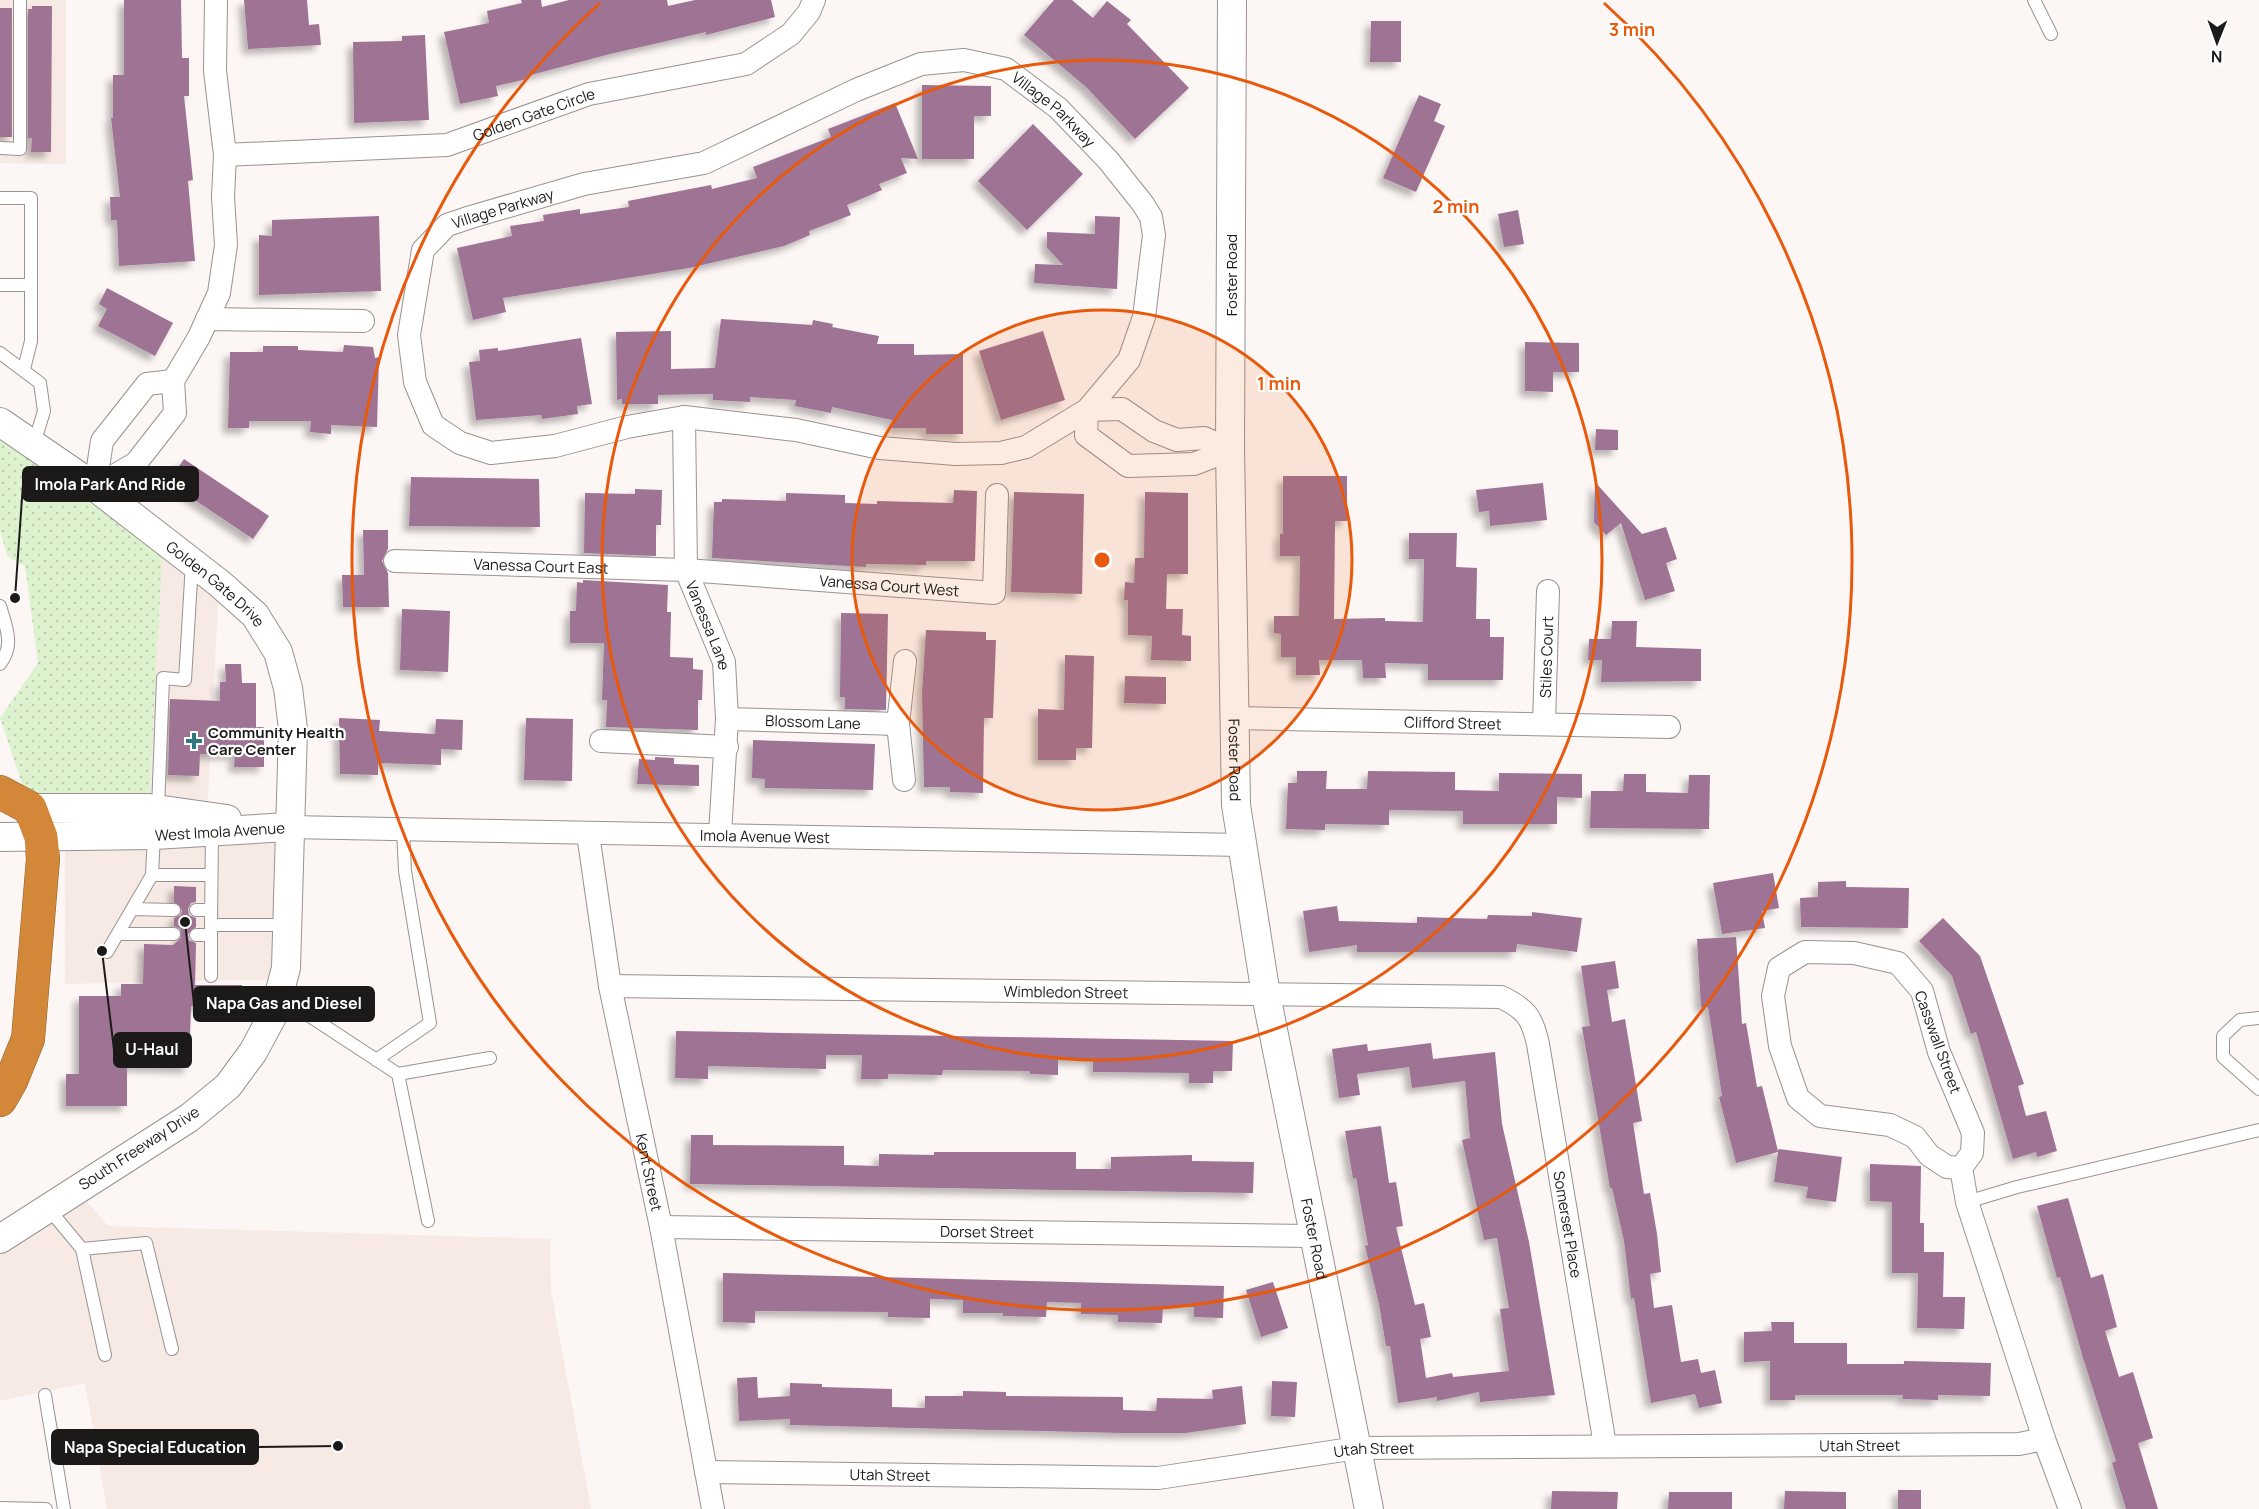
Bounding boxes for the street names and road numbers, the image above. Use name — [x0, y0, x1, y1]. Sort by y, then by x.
street label: Village Parkway — [1008, 67, 1100, 152]
street label: Golden Gate Circle — [470, 83, 597, 145]
street label: Village Parkway — [449, 183, 556, 233]
street label: Foster Road — [1221, 234, 1242, 316]
street label: Golden Gate Drive — [162, 536, 270, 631]
street label: Vanessa Court East — [473, 553, 609, 578]
street label: Vanessa Court West — [819, 569, 960, 601]
street label: Vanessa Lane — [681, 577, 735, 671]
street label: Stiles Court — [1534, 616, 1558, 698]
street label: Blossom Lane — [765, 710, 861, 733]
street label: Clifford Street — [1404, 711, 1502, 734]
street label: Foster Road — [1224, 719, 1246, 801]
street label: West Imola Avenue — [154, 817, 286, 845]
street label: Imola Avenue West — [700, 824, 830, 848]
street label: Wimbledon Street — [1003, 980, 1129, 1003]
street label: Casswall Street — [1910, 988, 1966, 1096]
street label: South Freeway Drive — [75, 1101, 204, 1195]
street label: Kent Street — [631, 1132, 668, 1213]
street label: Somerset Place — [1549, 1169, 1587, 1280]
street label: Foster Road — [1296, 1196, 1333, 1281]
street label: Dorset Street — [940, 1220, 1034, 1243]
street label: Utah Street — [1819, 1434, 1900, 1456]
street label: Utah Street — [1332, 1437, 1414, 1462]
street label: Utah Street — [849, 1463, 931, 1485]

